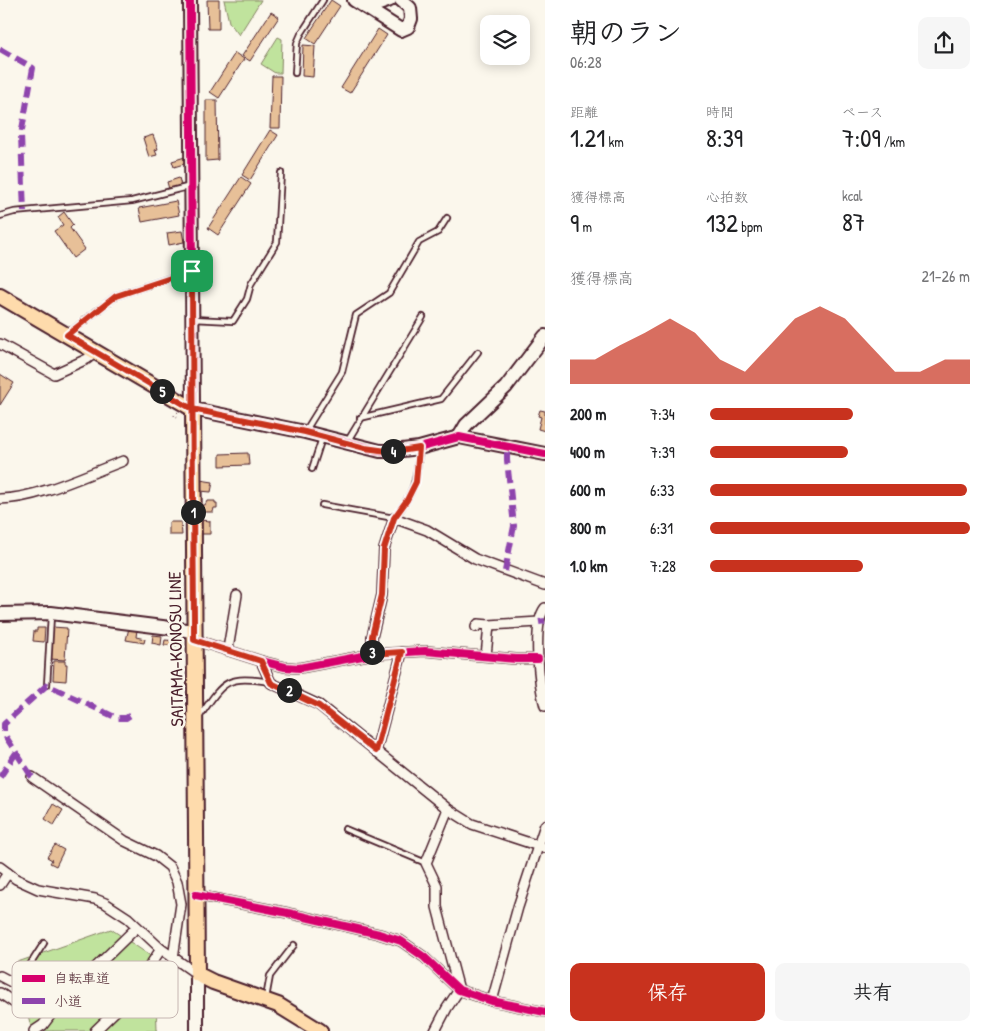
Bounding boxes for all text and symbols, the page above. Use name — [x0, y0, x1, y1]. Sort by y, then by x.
text: 朝のラン — [570, 13, 682, 51]
map controls — [480, 15, 530, 65]
button: layers — [480, 15, 530, 65]
button: share — [918, 17, 970, 69]
text: 06:28 — [570, 51, 602, 73]
text: 距離 — [570, 102, 598, 121]
text: 時間 — [706, 102, 734, 121]
text: ペース — [842, 102, 883, 121]
text: 1.21 — [570, 121, 605, 155]
text: 8:39 — [706, 121, 743, 155]
text: 7:09 — [842, 121, 881, 155]
text: km — [605, 132, 624, 151]
text: /km — [881, 132, 905, 151]
text: kcal — [842, 186, 862, 205]
text: 獲得標高 — [570, 187, 626, 206]
text: 心拍数 — [706, 187, 748, 206]
text: 87 — [842, 205, 865, 239]
text: 9 — [570, 206, 579, 240]
text: 132 — [706, 206, 738, 240]
text: m — [579, 217, 592, 236]
text: bpm — [738, 217, 762, 236]
pin — [171, 250, 213, 292]
icon: arrive — [178, 257, 206, 285]
text: 21–26 m — [922, 265, 970, 287]
text: 獲得標高 — [570, 267, 634, 289]
pin: 5 — [150, 378, 174, 404]
text: 5 — [160, 382, 165, 401]
text: 200 m — [570, 403, 606, 425]
text: 7:34 — [650, 403, 675, 425]
pin: 4 — [380, 438, 406, 464]
text: 400 m — [570, 441, 605, 463]
text: 7:39 — [650, 441, 675, 463]
text: 4 — [391, 442, 396, 461]
text: 600 m — [570, 479, 605, 501]
text: 6:33 — [650, 479, 674, 501]
pin: 1 — [180, 500, 206, 524]
text: 1 — [191, 503, 196, 522]
text: 800 m — [570, 517, 606, 539]
text: 6:31 — [650, 517, 673, 539]
text: 1.0 km — [570, 555, 608, 577]
text: 7:28 — [650, 555, 676, 577]
street label: SAITAMA-KONOSU LINE — [162, 571, 189, 727]
pin: 3 — [360, 640, 384, 664]
text: 3 — [369, 643, 376, 662]
pin: 2 — [276, 678, 302, 702]
text: 2 — [286, 681, 293, 700]
legend — [12, 961, 178, 1018]
button: 保存 — [570, 963, 765, 1021]
button: 共有 — [775, 963, 970, 1021]
text: 自転車道 — [54, 968, 110, 987]
text: 小道 — [54, 991, 82, 1010]

